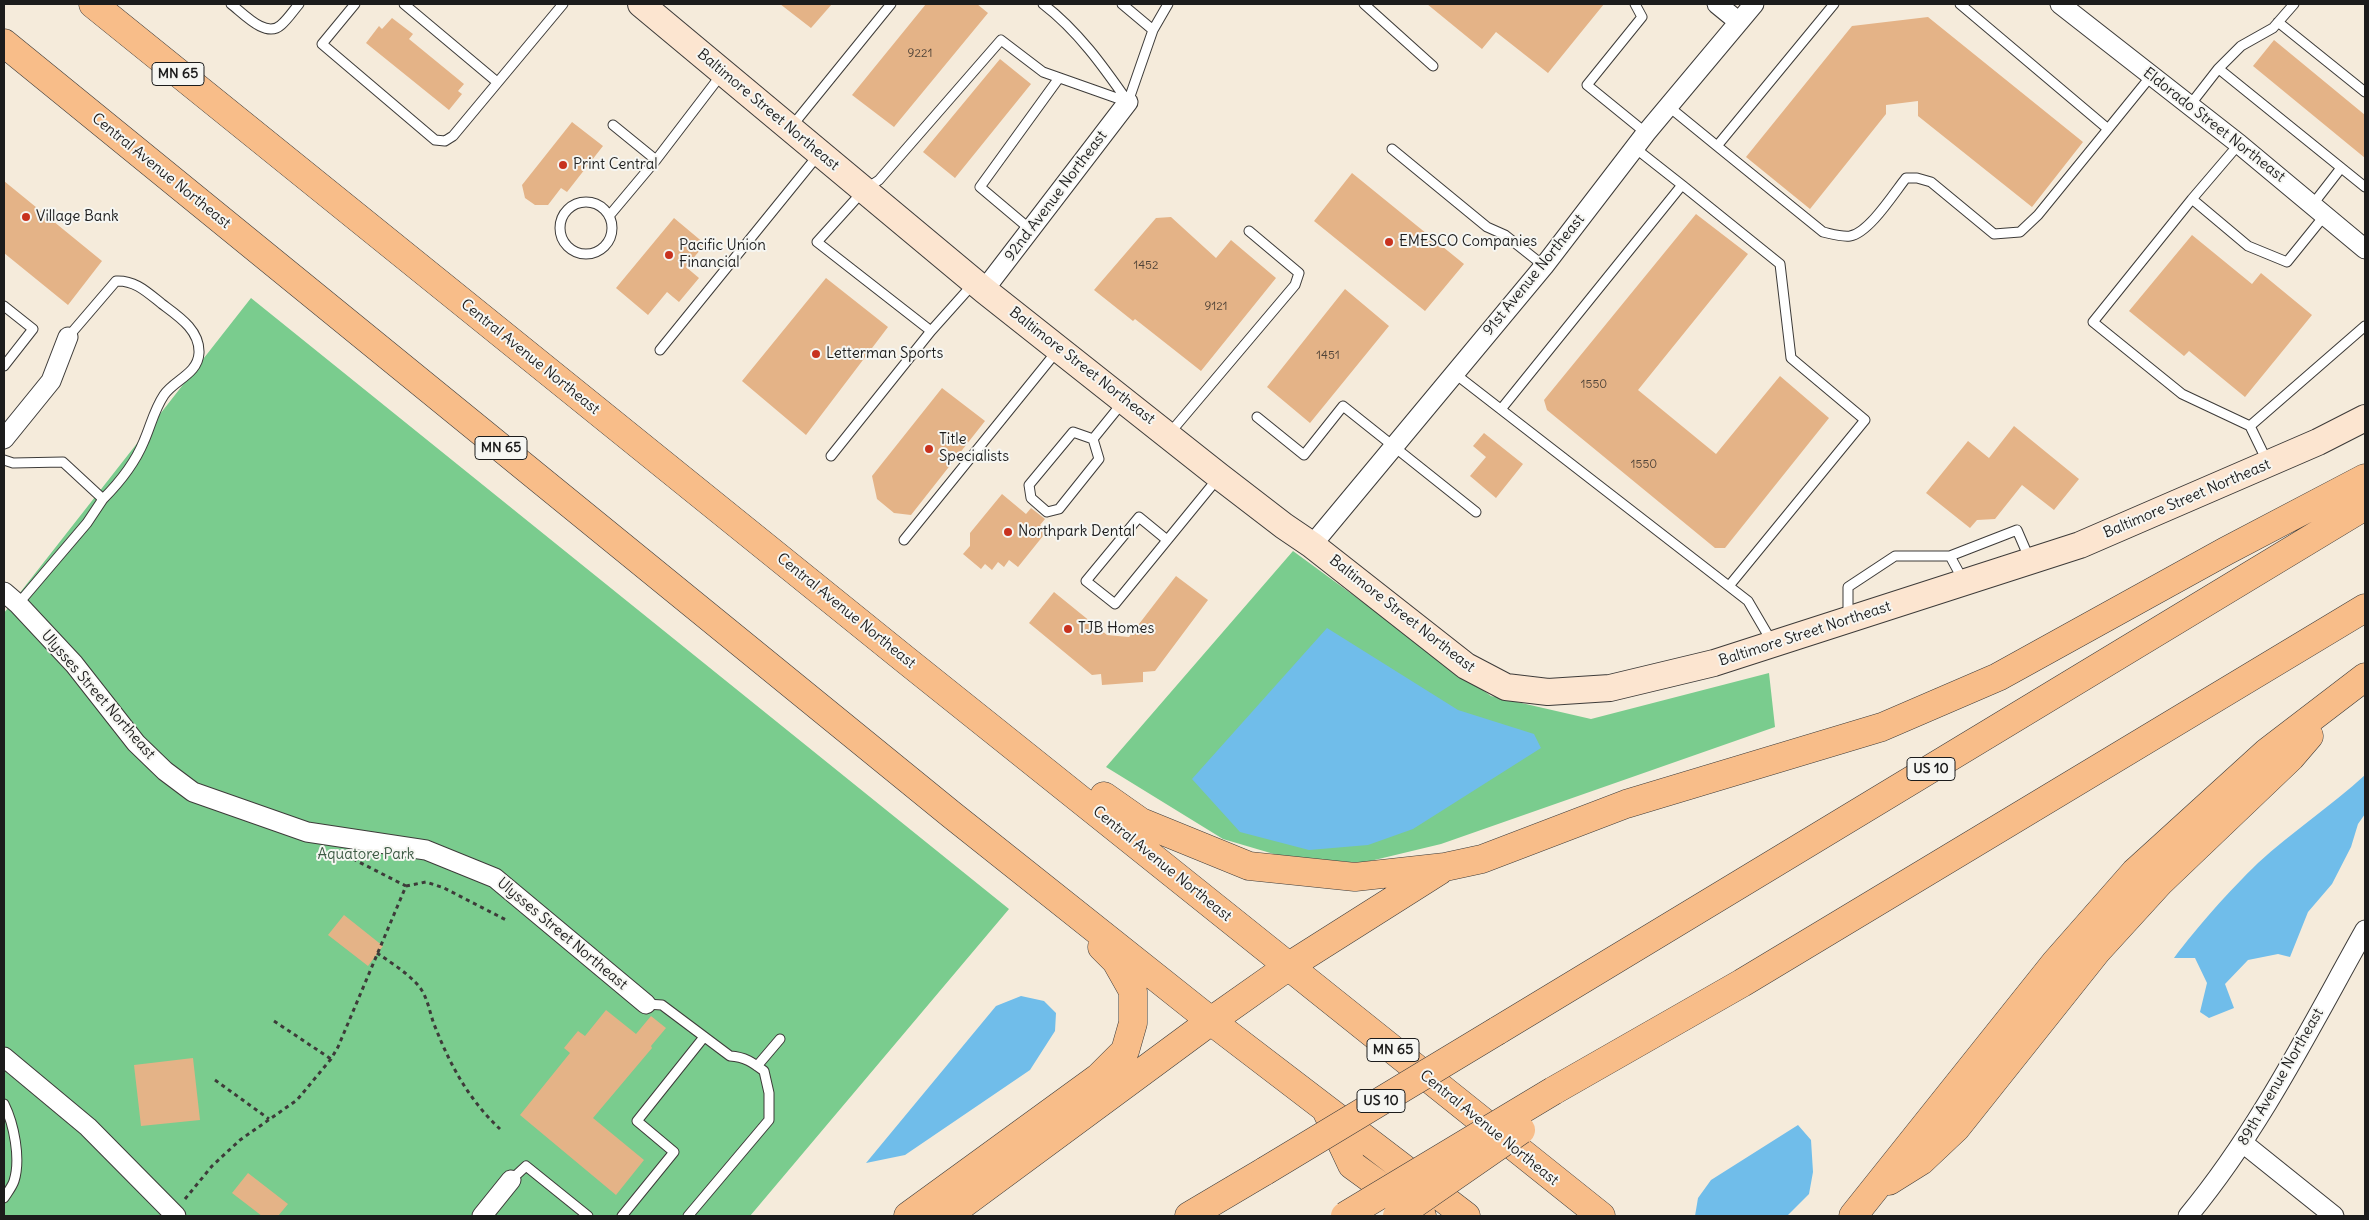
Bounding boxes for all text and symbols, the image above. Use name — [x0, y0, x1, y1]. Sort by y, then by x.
street label: Baltimore Street Northeast — [693, 45, 843, 175]
house number: 9221 — [908, 47, 932, 61]
road number: MN 65 — [152, 62, 204, 86]
street label: Eldorado Street Northeast — [2139, 64, 2289, 186]
street label: Central Avenue Northeast — [88, 109, 234, 233]
street label: 92nd Avenue Northeast — [1001, 127, 1111, 265]
place label: Print Central — [573, 156, 658, 174]
marker: Print Central — [557, 159, 569, 171]
place label: Village Bank — [36, 208, 119, 226]
marker: Village Bank — [20, 211, 32, 223]
street label: 91st Avenue Northeast — [1480, 211, 1588, 339]
place label: EMESCO Companies — [1399, 233, 1537, 251]
marker: EMESCO Companies — [1383, 236, 1395, 248]
place label: Pacific Union Financial — [679, 237, 766, 272]
marker: Pacific Union Financial — [663, 249, 675, 261]
house number: 1452 — [1133, 259, 1159, 273]
street label: Central Avenue Northeast — [457, 295, 603, 419]
house number: 9121 — [1204, 300, 1228, 314]
street label: Baltimore Street Northeast — [1006, 304, 1158, 428]
place label: Letterman Sports — [826, 345, 943, 363]
marker: Letterman Sports — [810, 348, 822, 360]
house number: 1451 — [1316, 349, 1340, 363]
house number: 1550 — [1581, 378, 1607, 392]
place label: Title Specialists — [939, 431, 1009, 466]
road number: MN 65 — [475, 436, 527, 459]
marker: Title Specialists — [923, 443, 935, 455]
street label: Baltimore Street Northeast — [2101, 456, 2273, 542]
house number: 1550 — [1631, 458, 1657, 472]
place label: Northpark Dental — [1018, 523, 1135, 541]
marker: Northpark Dental — [1002, 526, 1014, 538]
street label: Central Avenue Northeast — [773, 549, 919, 673]
street label: Baltimore Street Northeast — [1326, 552, 1478, 676]
street label: Baltimore Street Northeast — [1717, 598, 1893, 670]
place label: TJB Homes — [1078, 620, 1154, 638]
marker: TJB Homes — [1062, 623, 1074, 635]
street label: Ulysses Street Northeast — [37, 627, 159, 763]
road number: US 10 — [1907, 758, 1955, 781]
street label: Central Avenue Northeast — [1089, 802, 1235, 926]
park label: Aquatore Park — [318, 846, 414, 864]
street label: Ulysses Street Northeast — [493, 874, 631, 994]
street label: 89th Avenue Northeast — [2234, 1005, 2328, 1149]
road number: MN 65 — [1367, 1038, 1419, 1062]
street label: Central Avenue Northeast — [1416, 1066, 1562, 1190]
road number: US 10 — [1357, 1090, 1405, 1112]

